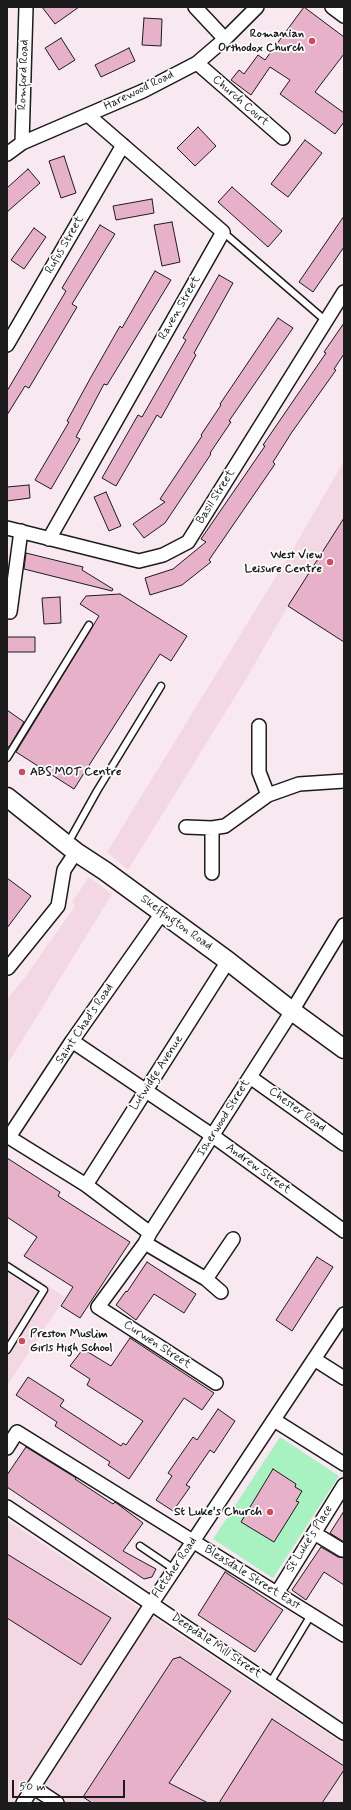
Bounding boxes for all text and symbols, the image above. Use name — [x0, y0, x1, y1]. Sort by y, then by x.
place label: Romanian Orthodox Church — [218, 27, 304, 55]
marker: Romanian Orthodox Church — [307, 36, 317, 46]
street label: Romford Road — [16, 39, 32, 111]
street label: Harewood Road — [102, 68, 176, 114]
street label: Church Court — [209, 73, 271, 129]
street label: Rufus Street — [43, 214, 87, 276]
street label: Raven Street — [156, 273, 204, 343]
street label: Basil Street — [193, 467, 239, 527]
place label: West View Leisure Centre — [244, 548, 322, 576]
marker: West View Leisure Centre — [325, 557, 335, 567]
place label: ABS MOT Centre — [30, 765, 121, 779]
marker: ABS MOT Centre — [17, 767, 27, 777]
street label: Skeffington Road — [137, 892, 215, 954]
street label: Saint Chad's Road — [53, 981, 117, 1067]
street label: Lutwidge Avenue — [127, 1033, 187, 1113]
street label: Isherwood Street — [195, 1077, 253, 1159]
street label: Chester Road — [266, 1084, 328, 1136]
street label: Andrew Street — [223, 1141, 293, 1197]
street label: Curwen Street — [120, 1318, 194, 1372]
place label: Preston Muslim Girls High School — [30, 1327, 112, 1355]
marker: Preston Muslim Girls High School — [17, 1336, 27, 1346]
street label: St Luke's Place — [284, 1503, 336, 1575]
place label: St Luke's Church — [174, 1505, 262, 1519]
marker: St Luke's Church — [265, 1507, 275, 1517]
street label: Fletcher Road — [149, 1535, 201, 1601]
street label: Bleasdale Street East — [201, 1543, 303, 1613]
street label: Deepdale Mill Street — [168, 1610, 264, 1682]
scale bar — [14, 1772, 127, 1798]
text: 50 m — [19, 1779, 46, 1795]

